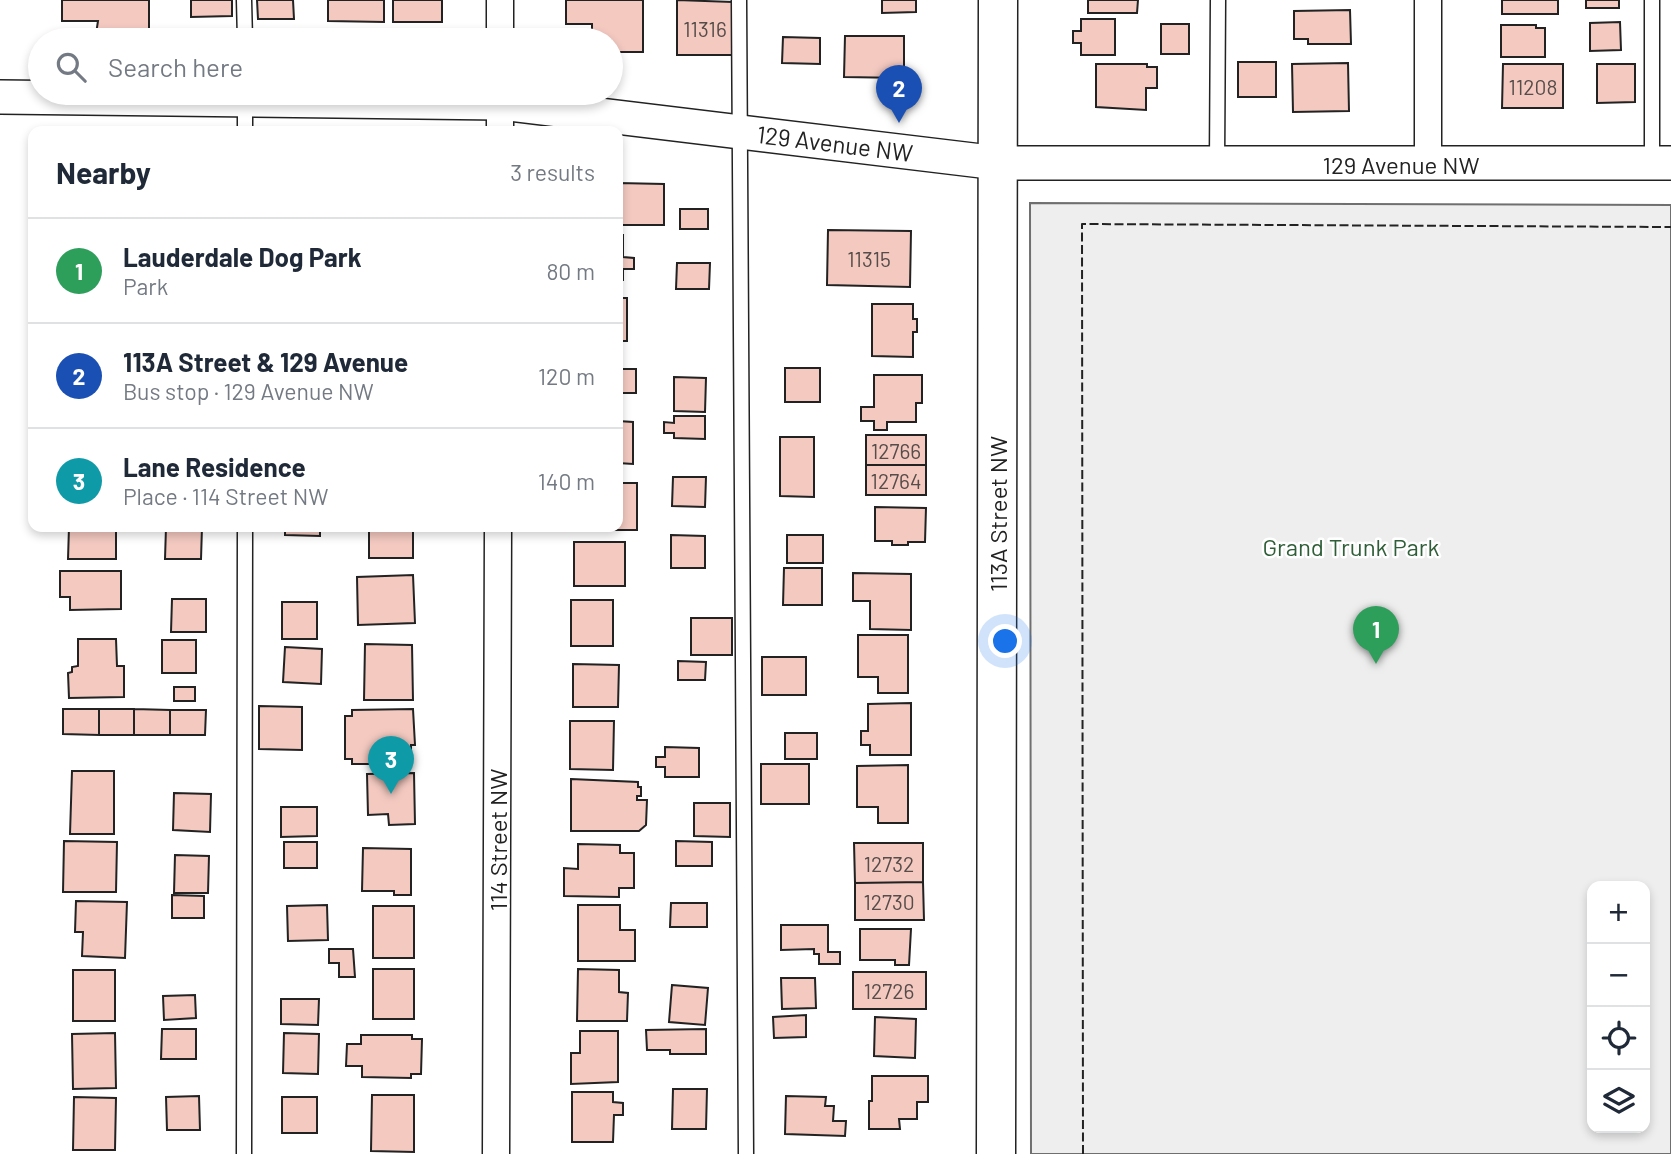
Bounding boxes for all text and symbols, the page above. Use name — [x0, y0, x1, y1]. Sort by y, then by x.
house number: 11316 — [683, 16, 727, 41]
search box — [28, 28, 623, 105]
icon: search — [52, 48, 90, 86]
text: Search here — [108, 51, 243, 82]
pin: 2 — [876, 65, 922, 123]
house number: 11208 — [1509, 74, 1557, 99]
street label: 129 Avenue NW — [755, 119, 915, 167]
street label: 129 Avenue NW — [1323, 150, 1479, 179]
text: Nearby — [56, 154, 151, 190]
text: 3 results — [510, 158, 595, 186]
text: Lauderdale Dog Park — [123, 241, 362, 272]
house number: 11315 — [847, 246, 891, 271]
text: 1 — [75, 257, 83, 285]
text: 80 m — [546, 257, 595, 285]
text: Park — [123, 272, 168, 300]
text: 113A Street & 129 Avenue — [123, 346, 408, 377]
text: 2 — [73, 362, 85, 390]
text: 120 m — [538, 362, 595, 390]
text: Bus stop · 129 Avenue NW — [123, 377, 374, 405]
street label: 113A Street NW — [983, 436, 1012, 592]
house number: 12766 — [871, 438, 921, 463]
text: Lane Residence — [123, 451, 306, 482]
text: 3 — [73, 467, 85, 495]
text: 140 m — [538, 467, 595, 495]
house number: 12764 — [871, 468, 921, 493]
text: Place · 114 Street NW — [123, 482, 328, 510]
park label: Grand Trunk Park — [1262, 532, 1440, 561]
pin: 1 — [1353, 606, 1399, 664]
your location — [988, 624, 1022, 658]
pin: 3 — [368, 736, 414, 794]
street label: 114 Street NW — [483, 769, 512, 911]
house number: 12732 — [864, 851, 914, 876]
map controls — [1587, 881, 1650, 1133]
button: + — [1587, 881, 1650, 944]
house number: 12730 — [863, 889, 915, 914]
button: − — [1587, 944, 1650, 1007]
house number: 12726 — [864, 978, 914, 1003]
button: locate — [1587, 1007, 1650, 1070]
button: layers — [1587, 1070, 1650, 1133]

